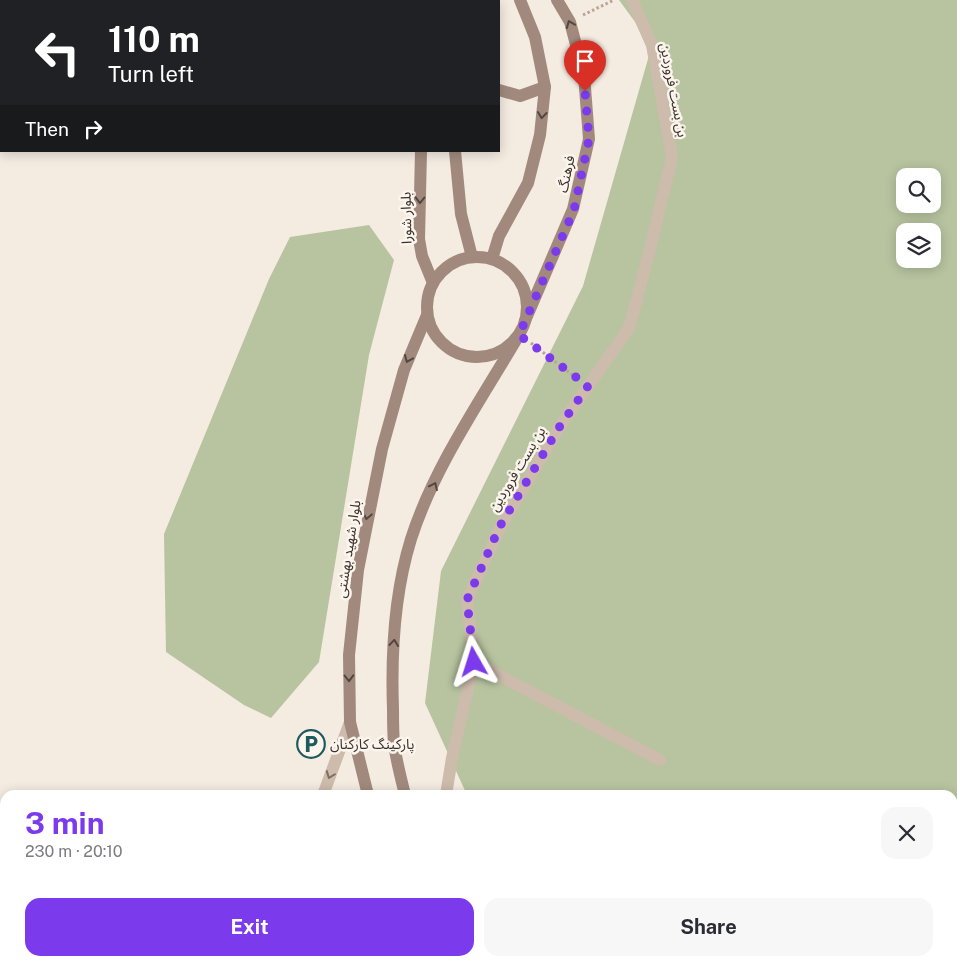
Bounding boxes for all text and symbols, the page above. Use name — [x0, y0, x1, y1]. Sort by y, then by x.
text: 110 m — [108, 19, 200, 60]
icon: left — [25, 20, 90, 85]
one-way arrow — [565, 20, 576, 29]
pin — [564, 40, 606, 91]
street label: بن بست فروردین — [656, 42, 691, 139]
icon: arrive — [571, 47, 599, 75]
text: Turn left — [108, 61, 194, 87]
one-way arrow — [537, 111, 548, 119]
icon: right — [79, 115, 107, 143]
text: Then — [25, 118, 69, 140]
street label: فرهنگ — [554, 154, 579, 194]
map controls — [896, 168, 941, 268]
button: search — [896, 168, 941, 213]
street label: بلوار شورا — [398, 192, 415, 244]
one-way arrow — [414, 196, 425, 204]
button: layers — [896, 223, 941, 268]
one-way arrow — [404, 354, 415, 363]
street label: بن بست فروردین — [486, 424, 549, 515]
one-way arrow — [427, 482, 438, 491]
street label: بلوار شهید بهشتی — [332, 499, 365, 599]
one-way arrow — [363, 512, 373, 521]
position arrow — [447, 635, 499, 687]
one-way arrow — [388, 638, 399, 646]
one-way arrow — [344, 674, 354, 682]
parking icon: پارکینگ کارکنان — [296, 729, 326, 759]
place label: پارکینگ کارکنان — [330, 736, 414, 754]
one-way arrow — [326, 770, 336, 779]
text: 3 min — [25, 805, 104, 841]
button: close — [881, 807, 933, 859]
text: 230 m · 20:10 — [25, 842, 123, 861]
button: Exit — [25, 898, 474, 956]
button: Share — [484, 898, 933, 956]

